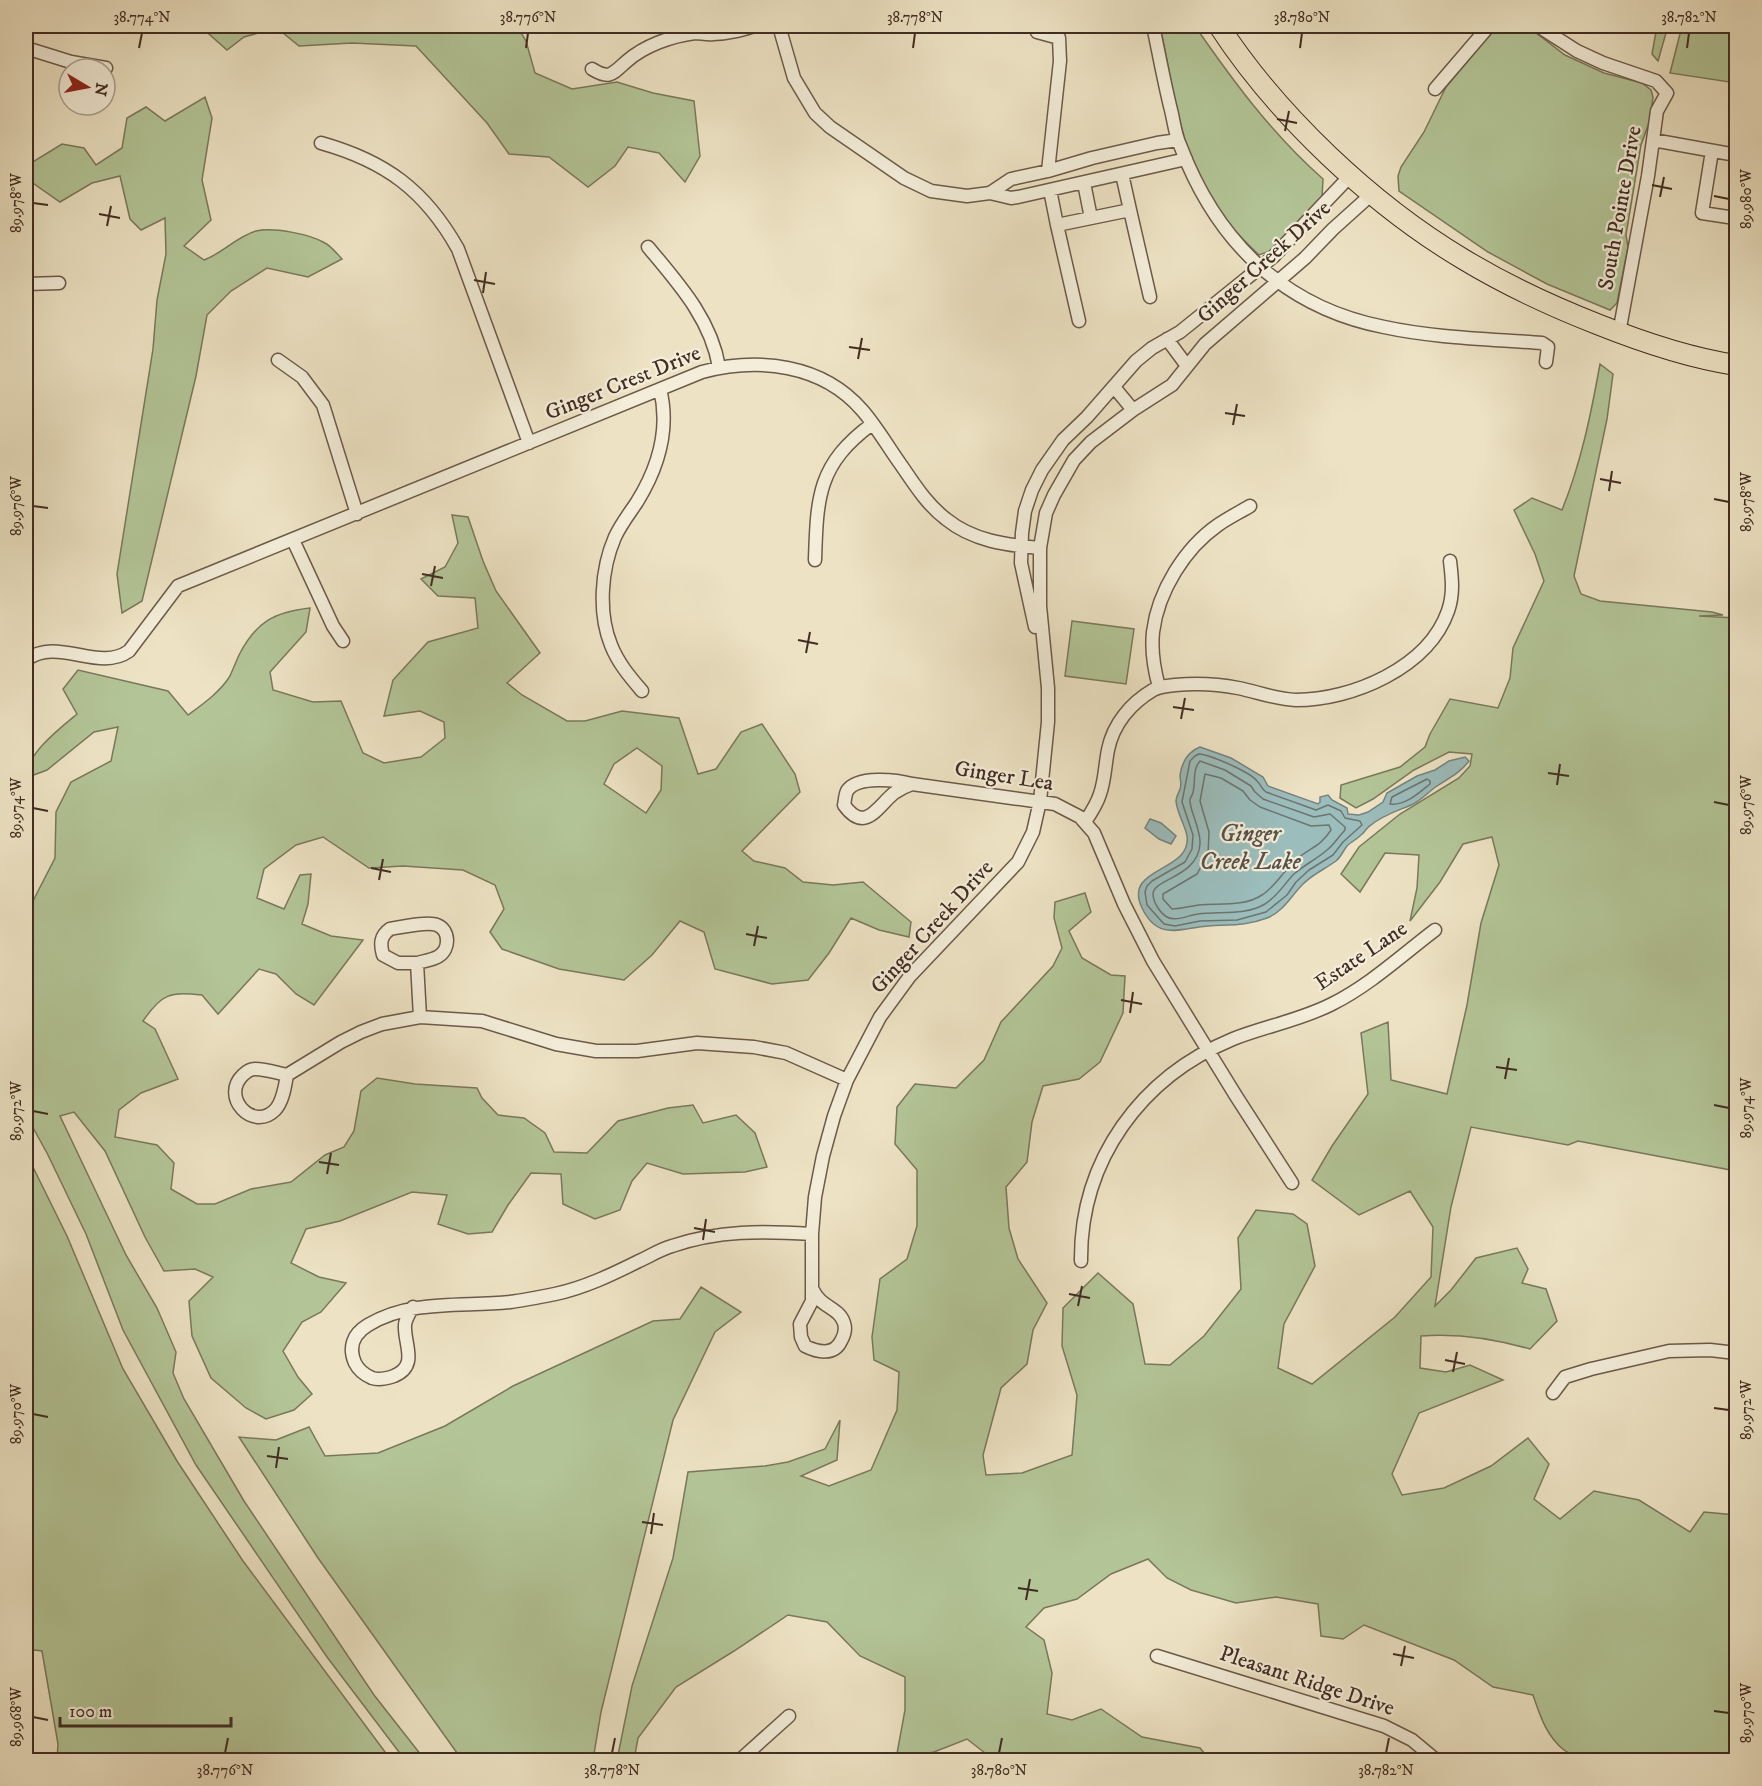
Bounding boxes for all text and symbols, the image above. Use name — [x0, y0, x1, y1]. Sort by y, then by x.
text: 38.774°N — [113, 8, 171, 27]
text: 38.776°N — [500, 8, 556, 27]
text: 38.778°N — [887, 8, 943, 27]
text: 38.780°N — [1274, 8, 1330, 27]
text: 38.782°N — [1661, 8, 1717, 27]
north arrow — [57, 57, 117, 117]
text: N — [90, 81, 112, 98]
street label: South Pointe Drive — [1592, 124, 1648, 292]
text: 89.980°W — [1737, 169, 1756, 229]
text: 89.978°W — [7, 173, 26, 233]
street label: Ginger Creek Drive — [1192, 195, 1336, 329]
street label: Ginger Crest Drive — [541, 340, 705, 426]
text: 89.978°W — [1737, 472, 1756, 532]
text: 89.976°W — [7, 476, 26, 536]
street label: Ginger Lea — [953, 755, 1056, 797]
text: 89.976°W — [1737, 775, 1756, 835]
text: 89.974°W — [7, 777, 26, 838]
water label: Ginger Creek Lake — [1199, 819, 1301, 877]
street label: Ginger Creek Drive — [865, 855, 999, 999]
street label: Estate Lane — [1310, 915, 1412, 997]
text: 89.974°W — [1737, 1077, 1756, 1138]
text: 89.972°W — [7, 1081, 26, 1141]
text: 89.972°W — [1737, 1380, 1756, 1440]
text: 89.970°W — [7, 1383, 26, 1444]
street label: Pleasant Ridge Drive — [1216, 1640, 1398, 1722]
text: 89.970°W — [1737, 1682, 1756, 1743]
text: 89.968°W — [7, 1687, 26, 1747]
scale bar — [60, 1690, 231, 1728]
text: 100 m — [69, 1701, 112, 1723]
text: 38.776°N — [197, 1761, 253, 1780]
text: 38.778°N — [584, 1761, 640, 1780]
text: 38.780°N — [971, 1761, 1027, 1780]
text: 38.782°N — [1358, 1761, 1414, 1780]

